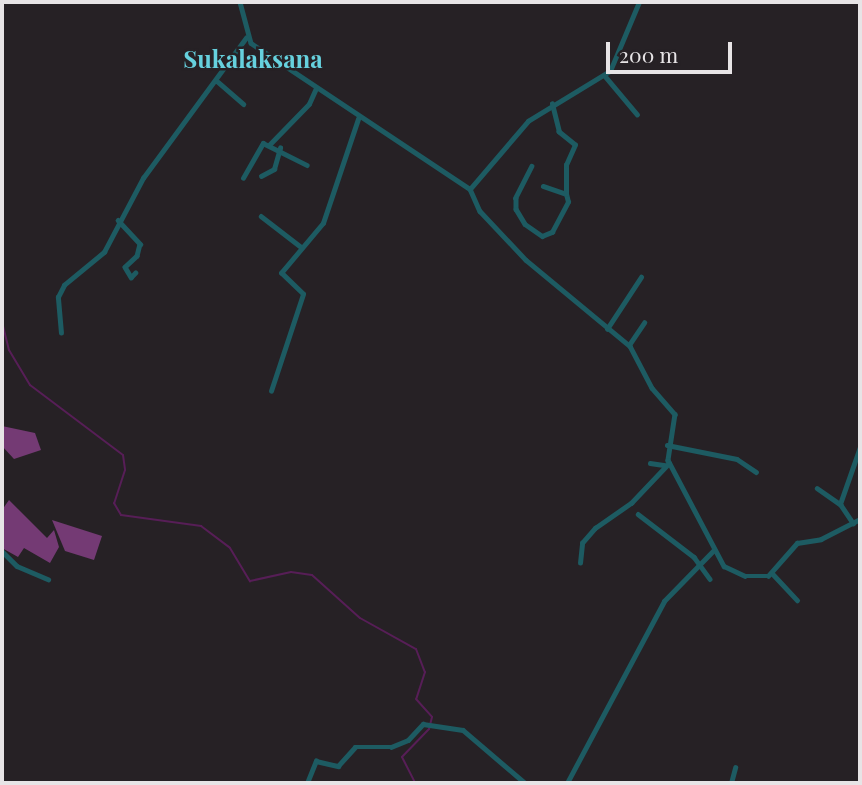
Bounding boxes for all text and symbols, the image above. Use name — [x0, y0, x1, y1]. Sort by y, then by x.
scale bar — [610, 28, 736, 72]
text: 200 m — [619, 40, 678, 68]
district label: Sukalaksana — [183, 45, 323, 73]

